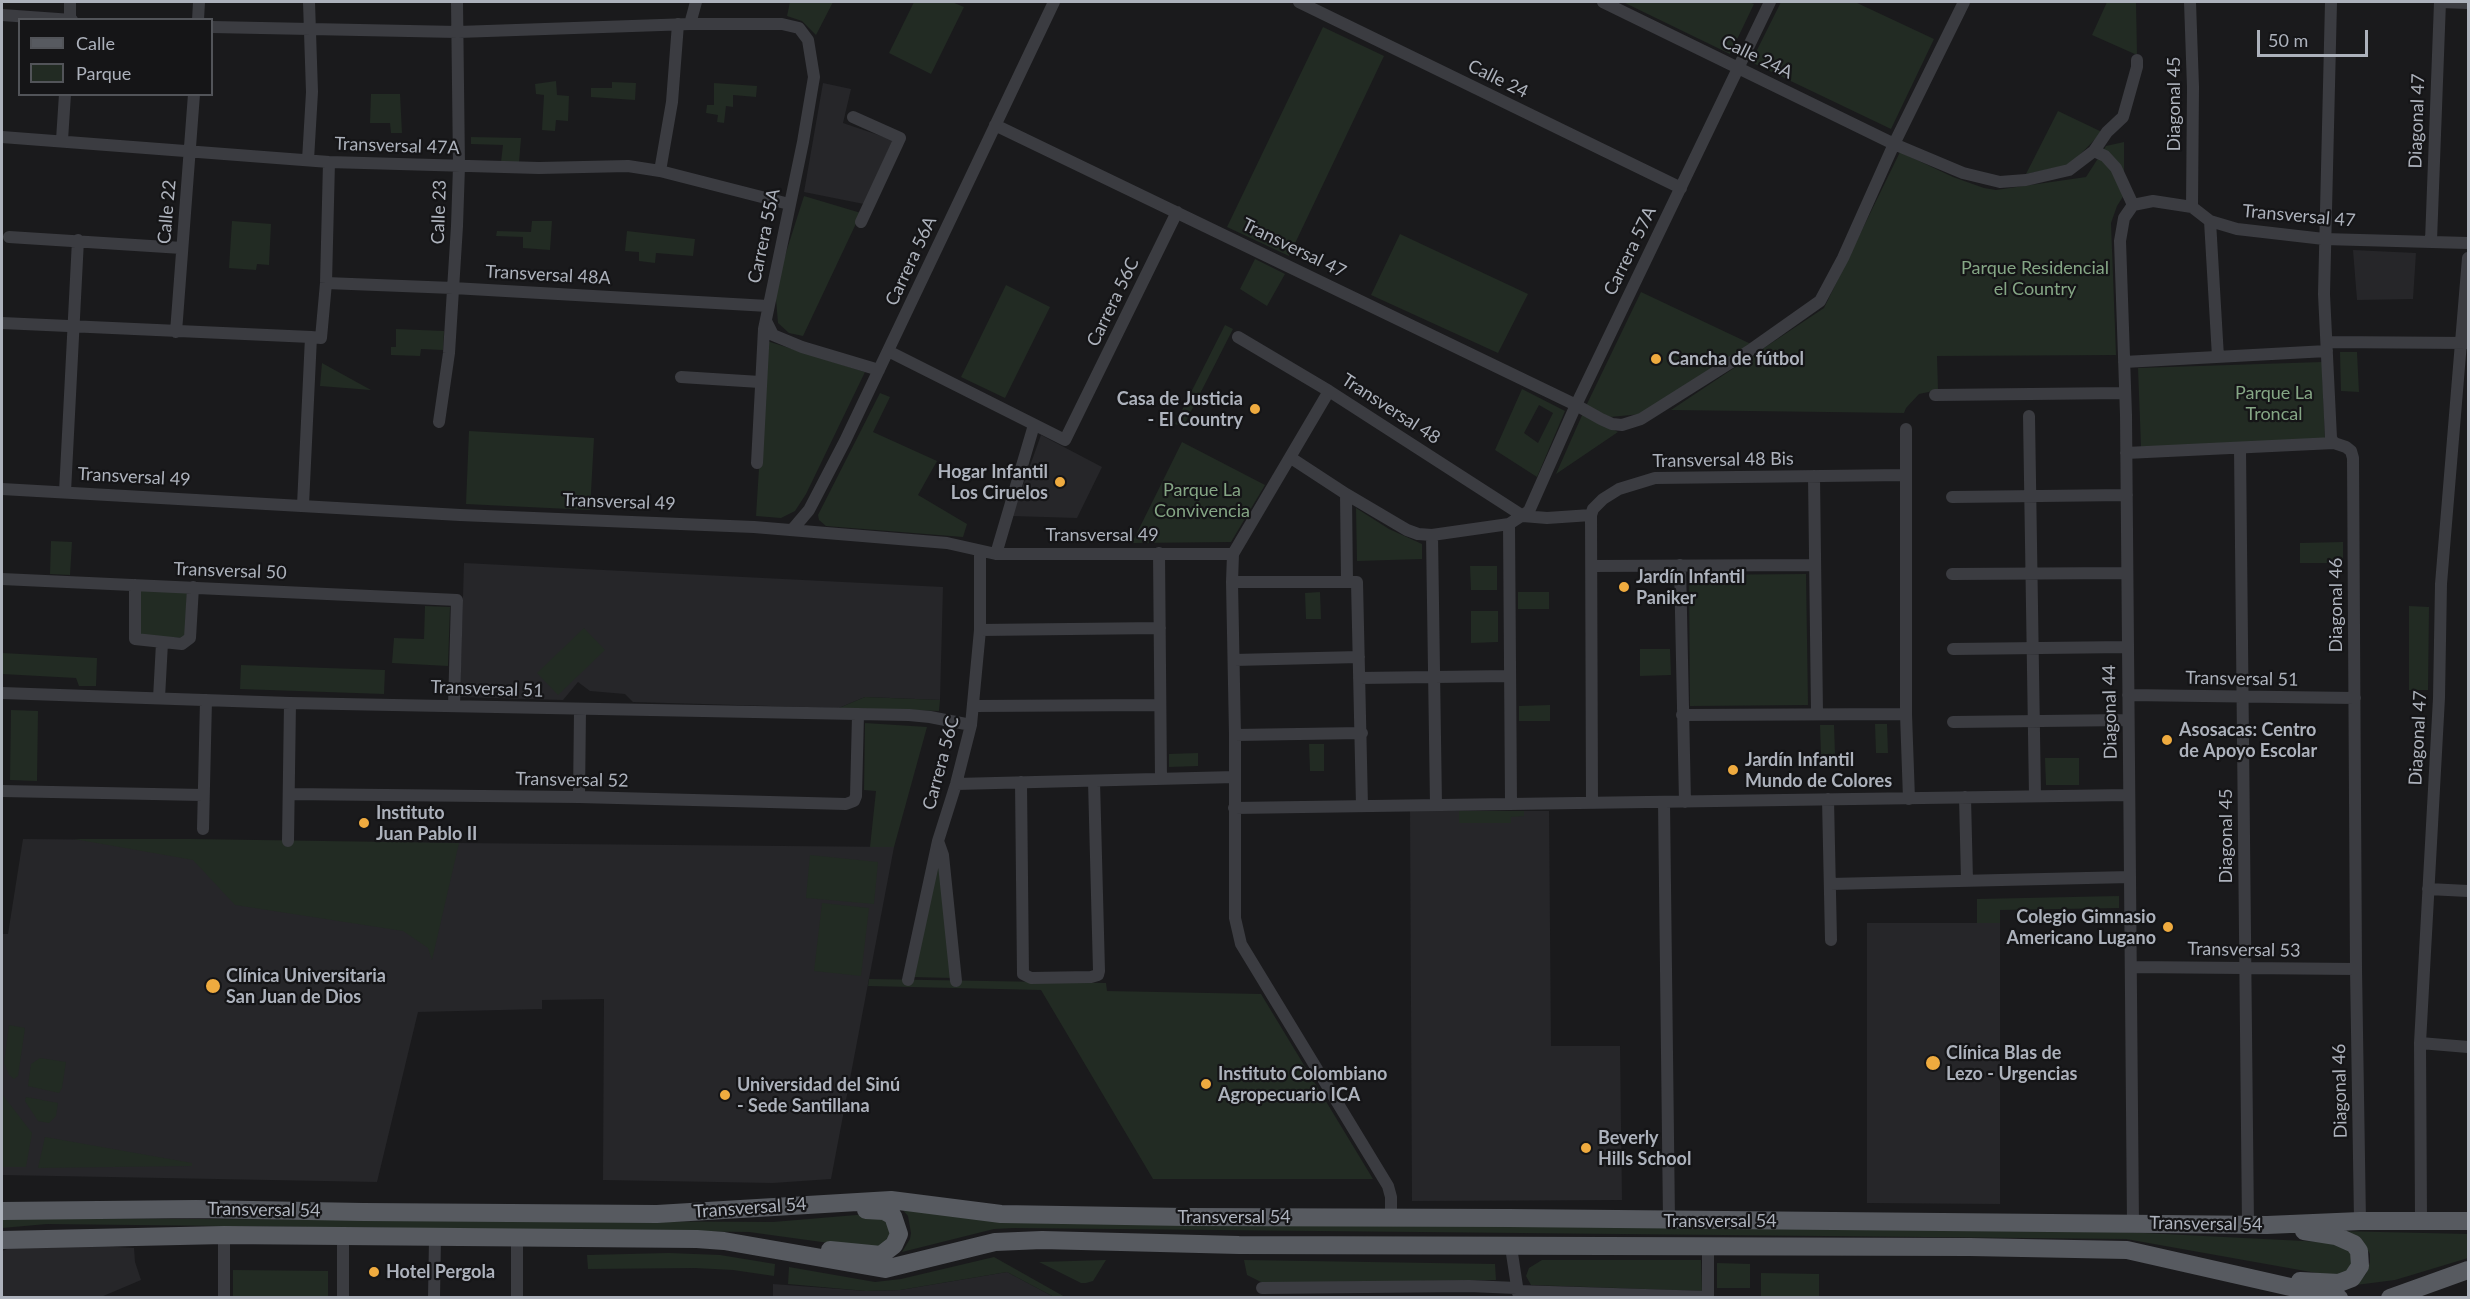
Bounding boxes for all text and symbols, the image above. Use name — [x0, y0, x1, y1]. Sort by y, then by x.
legend — [18, 18, 213, 96]
scale bar — [2260, 18, 2371, 56]
text: 50 m — [2268, 29, 2308, 51]
street label: Calle 24A — [1718, 30, 1796, 84]
text: Calle — [76, 32, 115, 54]
street label: Calle 24 — [1464, 55, 1532, 103]
street label: Diagonal 45 — [2163, 57, 2185, 151]
text: Parque — [76, 62, 131, 84]
street label: Diagonal 47 — [2405, 73, 2429, 169]
street label: Transversal 47A — [334, 133, 460, 159]
street label: Calle 22 — [153, 179, 181, 245]
street label: Calle 23 — [427, 179, 451, 245]
street label: Carrera 55A — [743, 187, 785, 285]
street label: Transversal 47 — [2242, 200, 2356, 232]
street label: Carrera 57A — [1599, 203, 1661, 299]
street label: Carrera 56A — [881, 213, 941, 309]
street label: Transversal 47 — [1238, 213, 1350, 283]
street label: Carrera 56C — [1082, 254, 1144, 350]
park label: Parque Residencial el Country — [1961, 257, 2109, 300]
street label: Transversal 48A — [485, 261, 611, 289]
place label: Cancha de fútbol — [1668, 348, 1804, 370]
marker: Cancha de fútbol — [1649, 352, 1663, 366]
street label: Transversal 48 — [1338, 369, 1444, 449]
park label: Parque La Troncal — [2235, 382, 2313, 424]
place label: Casa de Justicia - El Country — [1117, 388, 1243, 430]
marker: Casa de Justicia - El Country — [1248, 402, 1262, 416]
street label: Transversal 48 Bis — [1652, 448, 1794, 472]
place label: Hogar Infantil Los Ciruelos — [938, 461, 1048, 504]
street label: Transversal 49 — [77, 463, 191, 491]
marker: Hogar Infantil Los Ciruelos — [1053, 475, 1067, 489]
park label: Parque La Convivencia — [1154, 479, 1250, 522]
street label: Transversal 49 — [562, 489, 676, 515]
street label: Transversal 49 — [1045, 524, 1159, 546]
street label: Transversal 50 — [173, 558, 287, 584]
street label: Diagonal 46 — [2325, 558, 2347, 652]
place label: Jardín Infantil Paniker — [1636, 566, 1745, 608]
marker: Jardín Infantil Paniker — [1617, 580, 1631, 594]
street label: Diagonal 44 — [2098, 664, 2122, 760]
street label: Transversal 51 — [2185, 667, 2299, 691]
street label: Transversal 51 — [430, 676, 544, 702]
street label: Diagonal 47 — [2405, 690, 2431, 786]
street label: Carrera 56C — [918, 714, 964, 812]
place label: Asosacas: Centro de Apoyo Escolar — [2179, 719, 2317, 762]
marker: Asosacas: Centro de Apoyo Escolar — [2160, 733, 2174, 747]
place label: Jardín Infantil Mundo de Colores — [1745, 749, 1892, 792]
marker: Jardín Infantil Mundo de Colores — [1726, 763, 1740, 777]
street label: Transversal 52 — [515, 768, 629, 792]
street label: Diagonal 45 — [2215, 789, 2237, 883]
place label: Instituto Juan Pablo II — [376, 802, 477, 844]
marker: Instituto Juan Pablo II — [357, 816, 371, 830]
place label: Colegio Gimnasio Americano Lugano — [2007, 906, 2156, 948]
marker: Colegio Gimnasio Americano Lugano — [2161, 920, 2175, 934]
street label: Transversal 53 — [2187, 938, 2301, 962]
place label: Clínica Universitaria San Juan de Dios — [226, 965, 386, 1008]
marker: Clínica Universitaria San Juan de Dios — [204, 977, 222, 995]
place label: Clínica Blas de Lezo - Urgencias — [1946, 1042, 2077, 1084]
street label: Diagonal 46 — [2328, 1043, 2352, 1139]
marker: Clínica Blas de Lezo - Urgencias — [1924, 1054, 1942, 1072]
place label: Instituto Colombiano Agropecuario ICA — [1218, 1063, 1387, 1106]
place label: Universidad del Sinú - Sede Santillana — [737, 1074, 900, 1116]
marker: Instituto Colombiano Agropecuario ICA — [1199, 1077, 1213, 1091]
marker: Universidad del Sinú - Sede Santillana — [718, 1088, 732, 1102]
place label: Beverly Hills School — [1598, 1127, 1691, 1170]
marker: Beverly Hills School — [1579, 1141, 1593, 1155]
street label: Transversal 54 — [693, 1193, 807, 1223]
street label: Transversal 54 — [207, 1198, 321, 1222]
street label: Transversal 54 — [1177, 1206, 1291, 1228]
street label: Transversal 54 — [1663, 1210, 1777, 1232]
street label: Transversal 54 — [2149, 1212, 2263, 1236]
place label: Hotel Pergola — [386, 1261, 495, 1283]
marker: Hotel Pergola — [367, 1265, 381, 1279]

